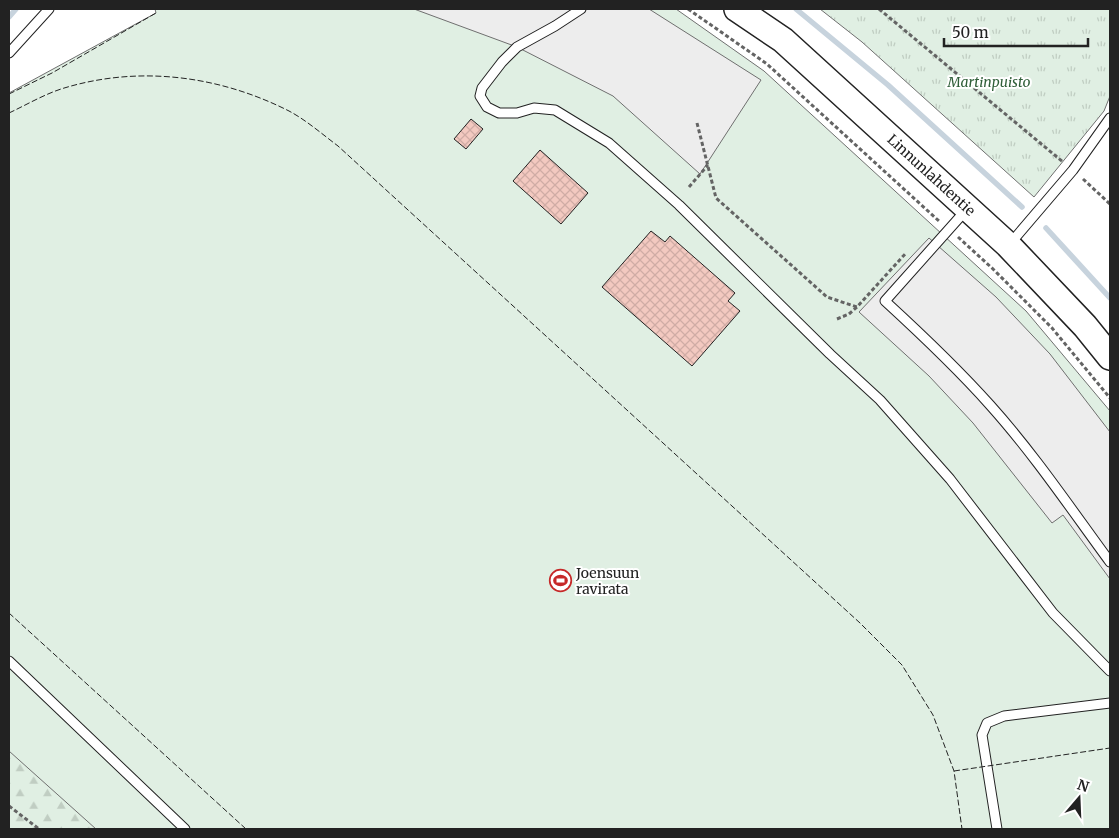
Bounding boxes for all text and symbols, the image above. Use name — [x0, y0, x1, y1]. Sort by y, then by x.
scale bar — [944, 15, 1088, 47]
text: 50 m — [952, 23, 989, 42]
park label: Martinpuisto — [947, 73, 1031, 91]
street label: Linnunlahdentie — [883, 130, 979, 220]
place label: Joensuun ravirata — [575, 564, 639, 598]
sports icon: Joensuun ravirata — [548, 569, 572, 593]
north arrow — [1054, 773, 1104, 823]
text: N — [1075, 775, 1091, 796]

